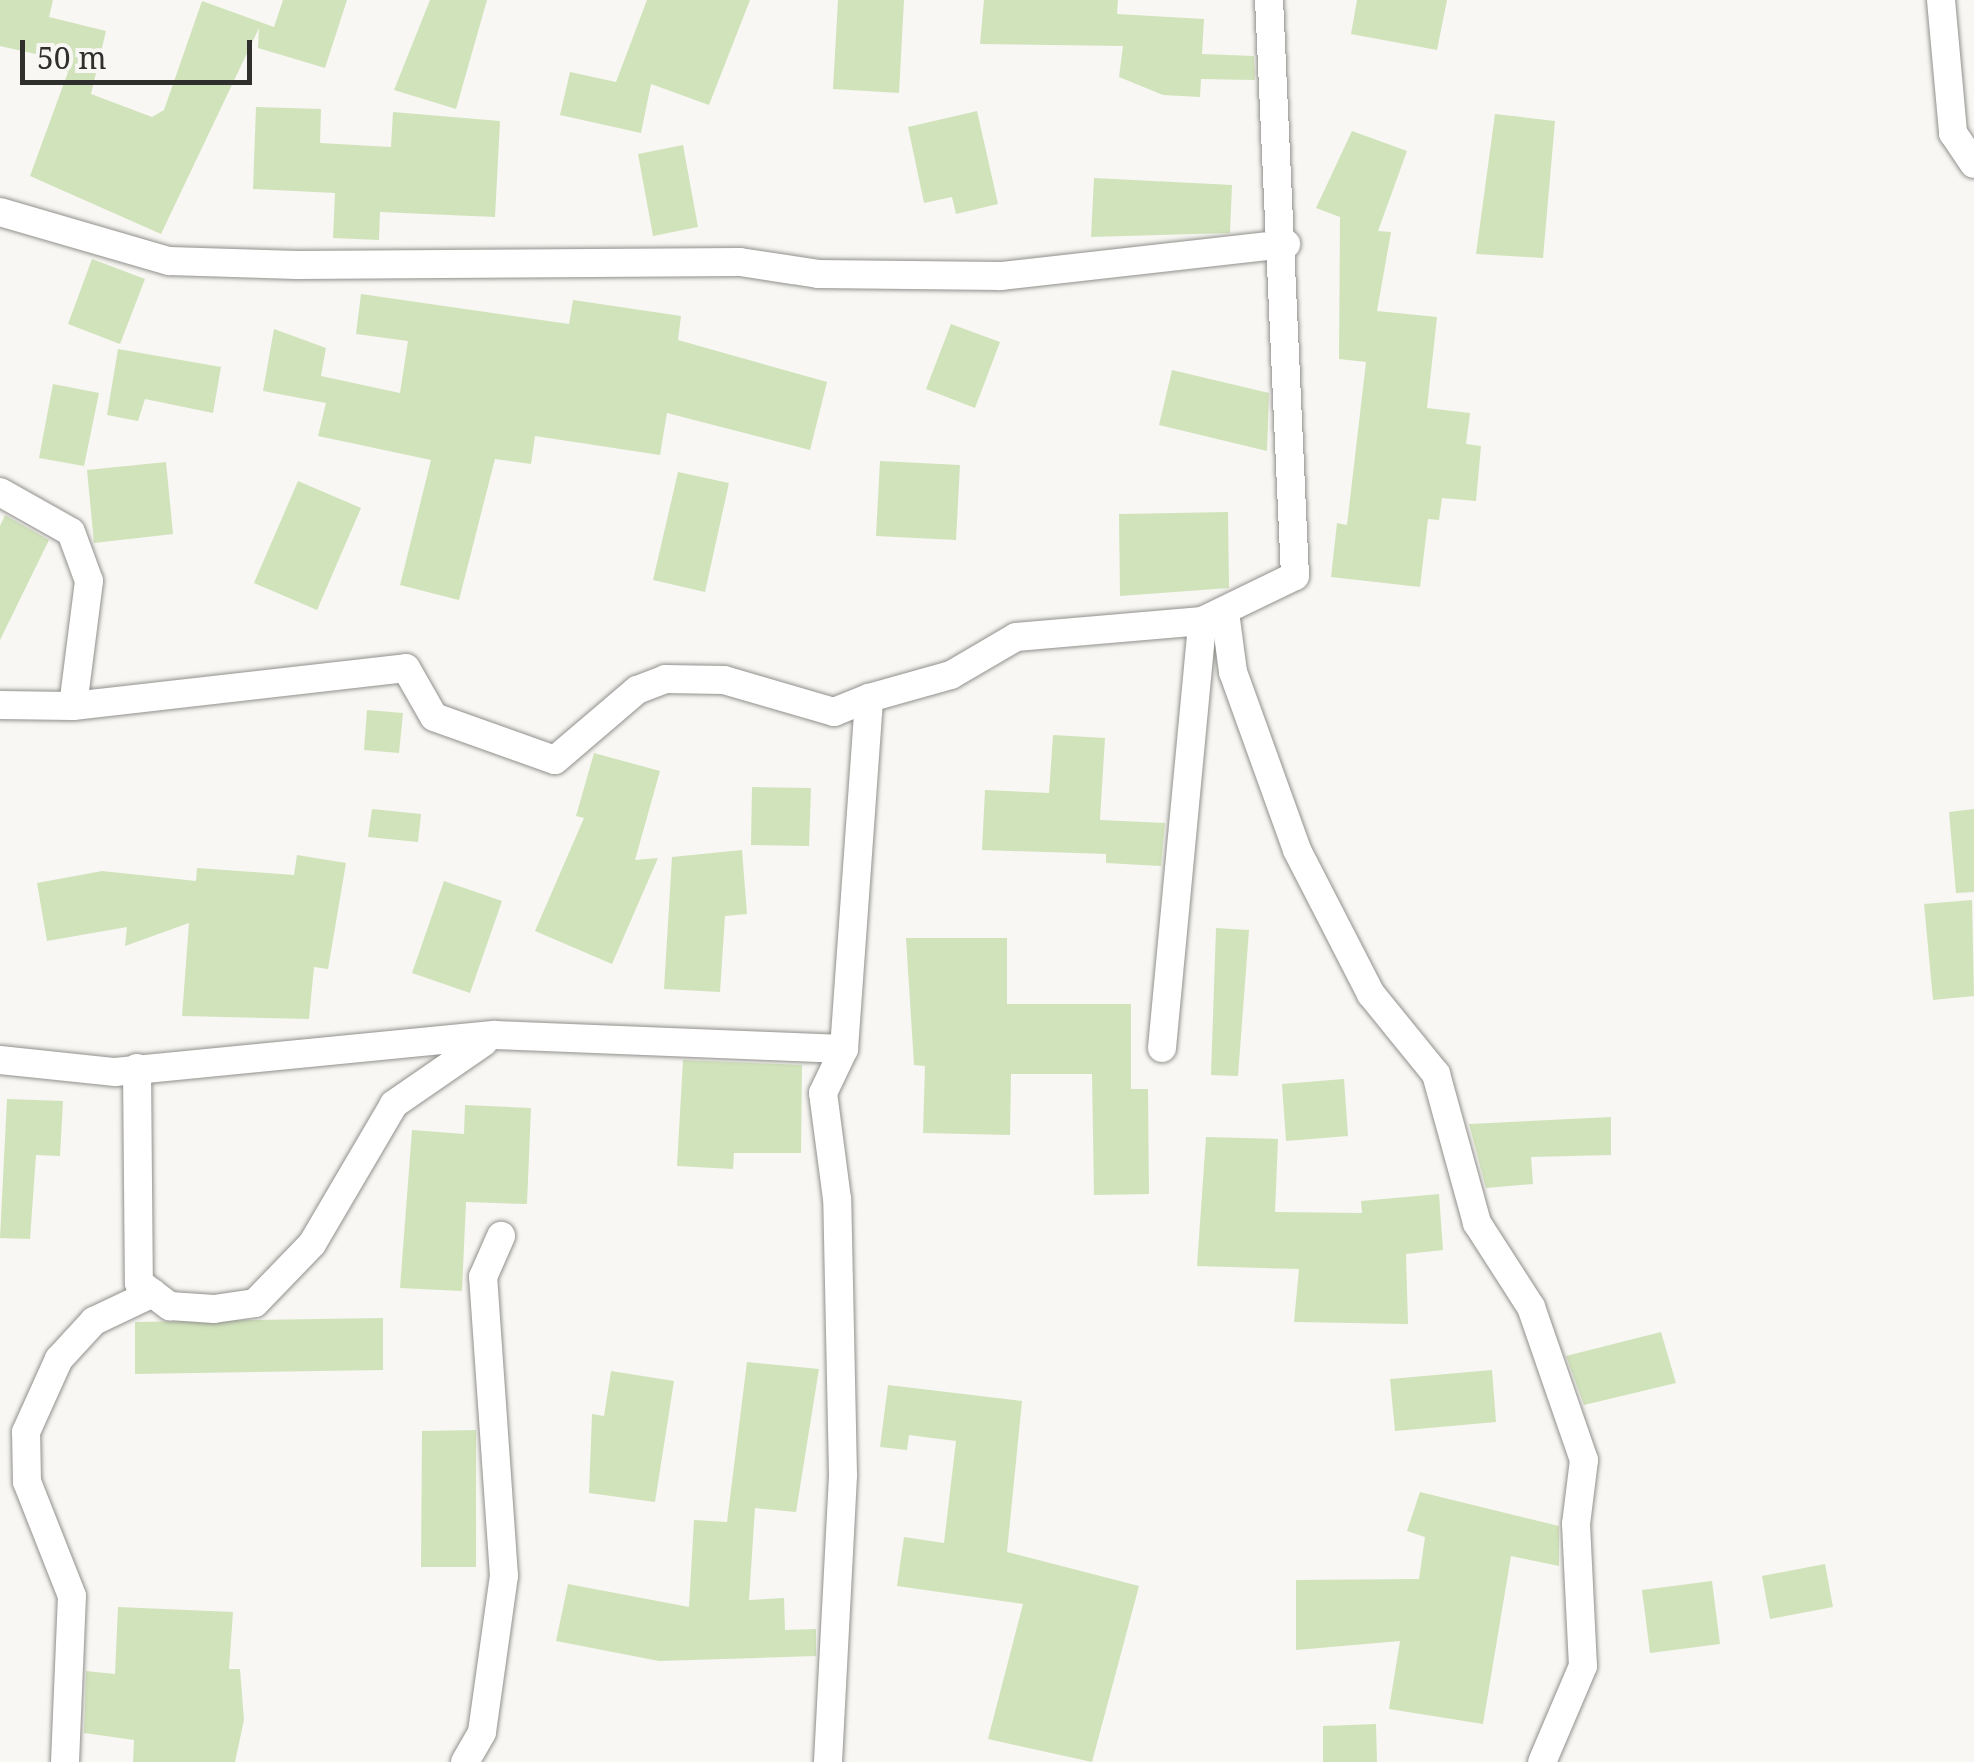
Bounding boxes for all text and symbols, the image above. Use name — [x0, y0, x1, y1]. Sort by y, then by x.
scale bar — [25, 20, 258, 82]
text: 50 m — [37, 37, 107, 78]

